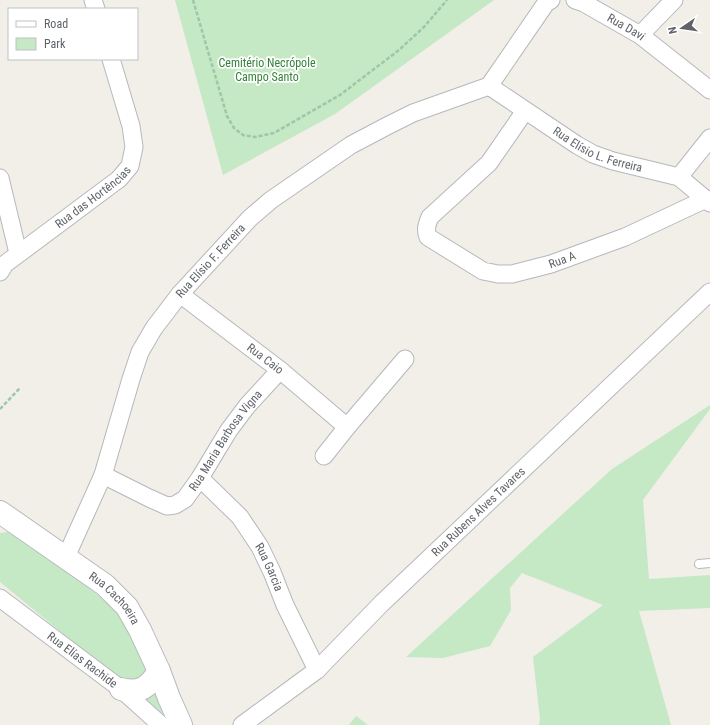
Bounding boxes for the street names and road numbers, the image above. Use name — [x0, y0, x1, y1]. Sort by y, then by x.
street label: Rua Davi — [605, 11, 648, 43]
street label: Rua Elísio L. Ferreira — [550, 124, 644, 175]
street label: Rua das Hortências — [52, 163, 134, 231]
street label: Rua Elísio F. Ferreira — [173, 221, 248, 301]
street label: Rua A — [547, 249, 578, 271]
street label: Rua Caio — [244, 340, 286, 377]
street label: Rua Maria Barbosa Vigna — [186, 387, 265, 494]
street label: Rua Rubens Alves Tavares — [429, 464, 528, 559]
street label: Rua Garcia — [252, 540, 286, 593]
street label: Rua Cachoeira — [86, 569, 143, 627]
street label: Rua Elías Rachide — [45, 629, 120, 691]

